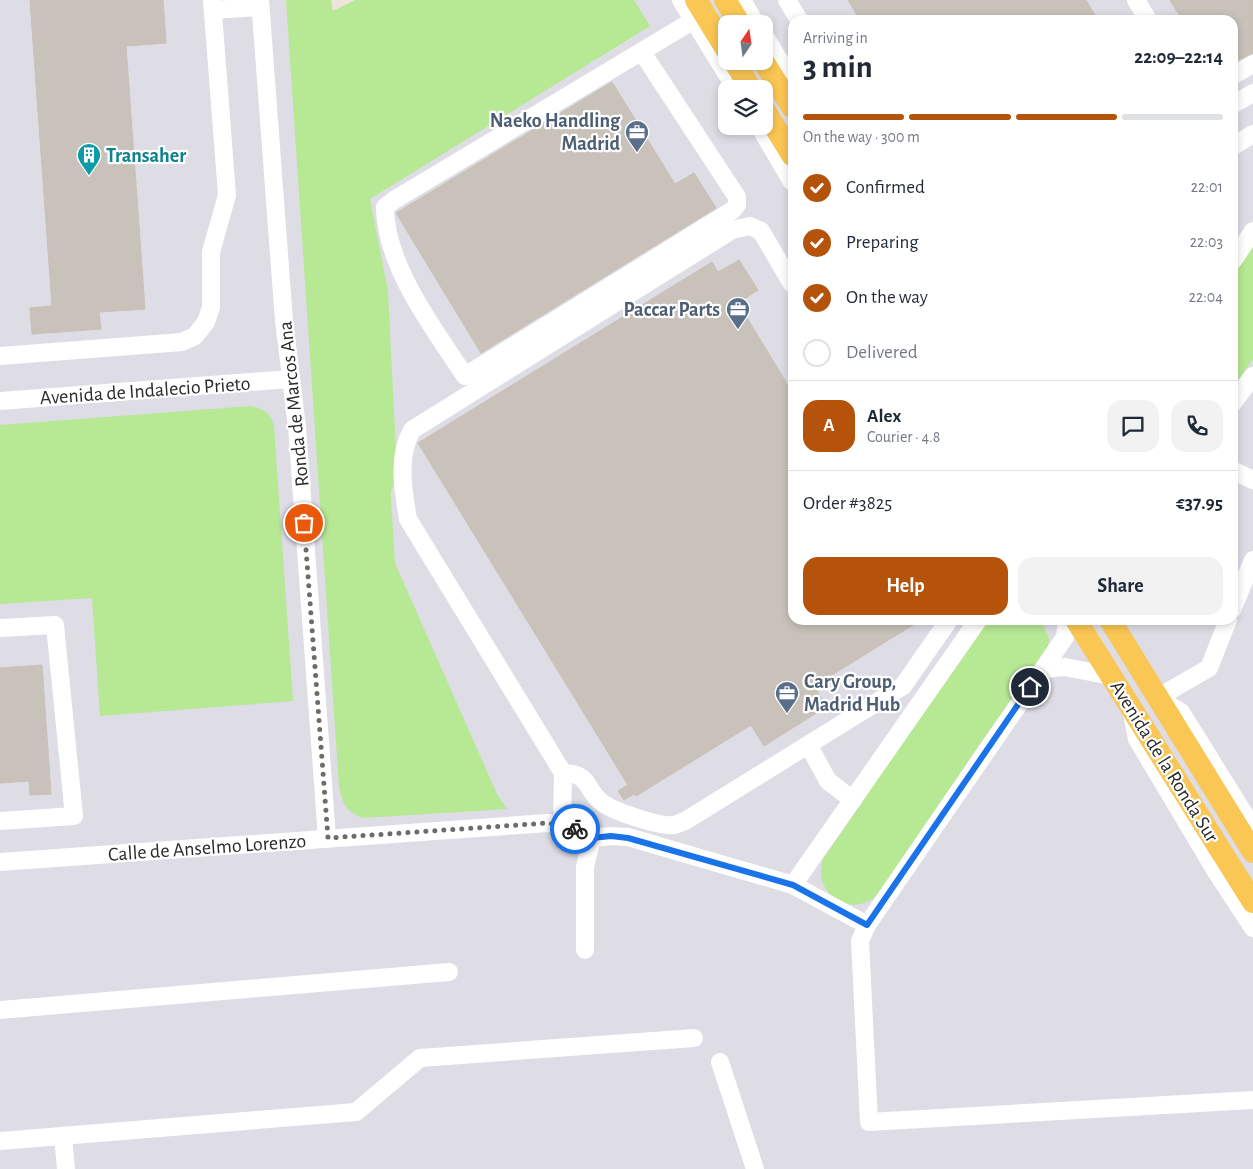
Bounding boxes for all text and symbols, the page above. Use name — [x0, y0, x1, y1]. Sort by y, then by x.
north arrow — [718, 15, 772, 70]
map controls — [718, 15, 773, 135]
text: Arriving in — [803, 30, 868, 46]
text: 22:09–22:14 — [1134, 48, 1223, 67]
text: 3 min — [803, 51, 873, 83]
button: layers — [718, 80, 773, 135]
place label: Naeko Handling Madrid — [490, 111, 621, 154]
office icon: Naeko Handling Madrid — [624, 119, 650, 153]
text: On the way · 300 m — [803, 129, 920, 145]
building icon: Transaher — [76, 142, 102, 176]
place label: Transaher — [106, 146, 186, 166]
icon: check — [803, 174, 831, 202]
text: Confirmed — [846, 178, 925, 197]
text: 22:01 — [1191, 179, 1223, 195]
icon: check — [803, 229, 831, 257]
text: Preparing — [846, 233, 919, 252]
text: 22:03 — [1190, 234, 1223, 250]
icon: check — [803, 284, 831, 312]
text: On the way — [846, 288, 928, 307]
text: 22:04 — [1189, 289, 1223, 305]
office icon: Paccar Parts — [725, 296, 751, 330]
place label: Paccar Parts — [624, 300, 720, 320]
street label: Ronda de Marcos Ana — [275, 320, 313, 488]
text: Delivered — [846, 343, 918, 362]
street label: Avenida de Indalecio Prieto — [39, 374, 251, 408]
button: chat — [1107, 400, 1159, 452]
button: phone — [1171, 400, 1223, 452]
text: Alex — [867, 407, 901, 426]
text: A — [823, 416, 835, 435]
text: Courier · 4.8 — [867, 429, 940, 445]
text: Order #3825 — [803, 494, 892, 513]
text: €37.95 — [1176, 494, 1223, 513]
pin — [283, 502, 325, 544]
icon: bag — [290, 509, 318, 537]
button: Help — [803, 557, 1008, 615]
button: Share — [1018, 557, 1223, 615]
pin — [1009, 666, 1051, 708]
place label: Cary Group, Madrid Hub — [804, 672, 900, 715]
icon: home — [1016, 673, 1044, 701]
street label: Avenida de la Ronda Sur — [1106, 677, 1222, 846]
office icon: Cary Group, Madrid Hub — [774, 680, 800, 714]
courier — [550, 804, 600, 854]
icon: bike — [561, 815, 589, 843]
street label: Calle de Anselmo Lorenzo — [107, 831, 307, 865]

